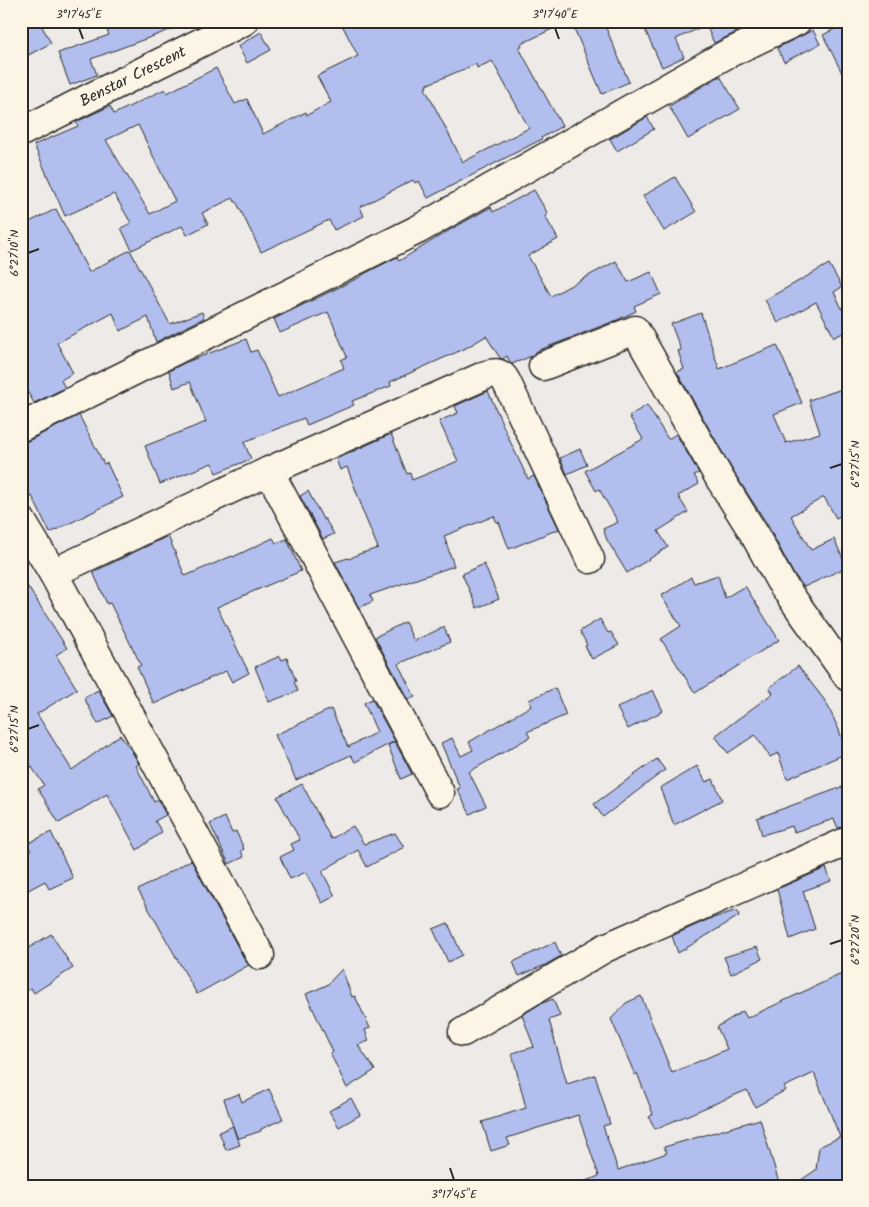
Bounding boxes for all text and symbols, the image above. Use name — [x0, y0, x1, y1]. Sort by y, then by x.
text: 3°17'45"E — [56, 5, 103, 24]
text: 3°17'40"E — [532, 5, 579, 24]
street label: Benstar Crescent — [75, 39, 191, 113]
text: 6°27'10"N — [5, 230, 24, 276]
text: 6°27'15"N — [846, 440, 865, 488]
text: 6°27'15"N — [5, 705, 24, 753]
text: 6°27'20"N — [846, 915, 865, 965]
text: 3°17'45"E — [431, 1185, 478, 1204]

